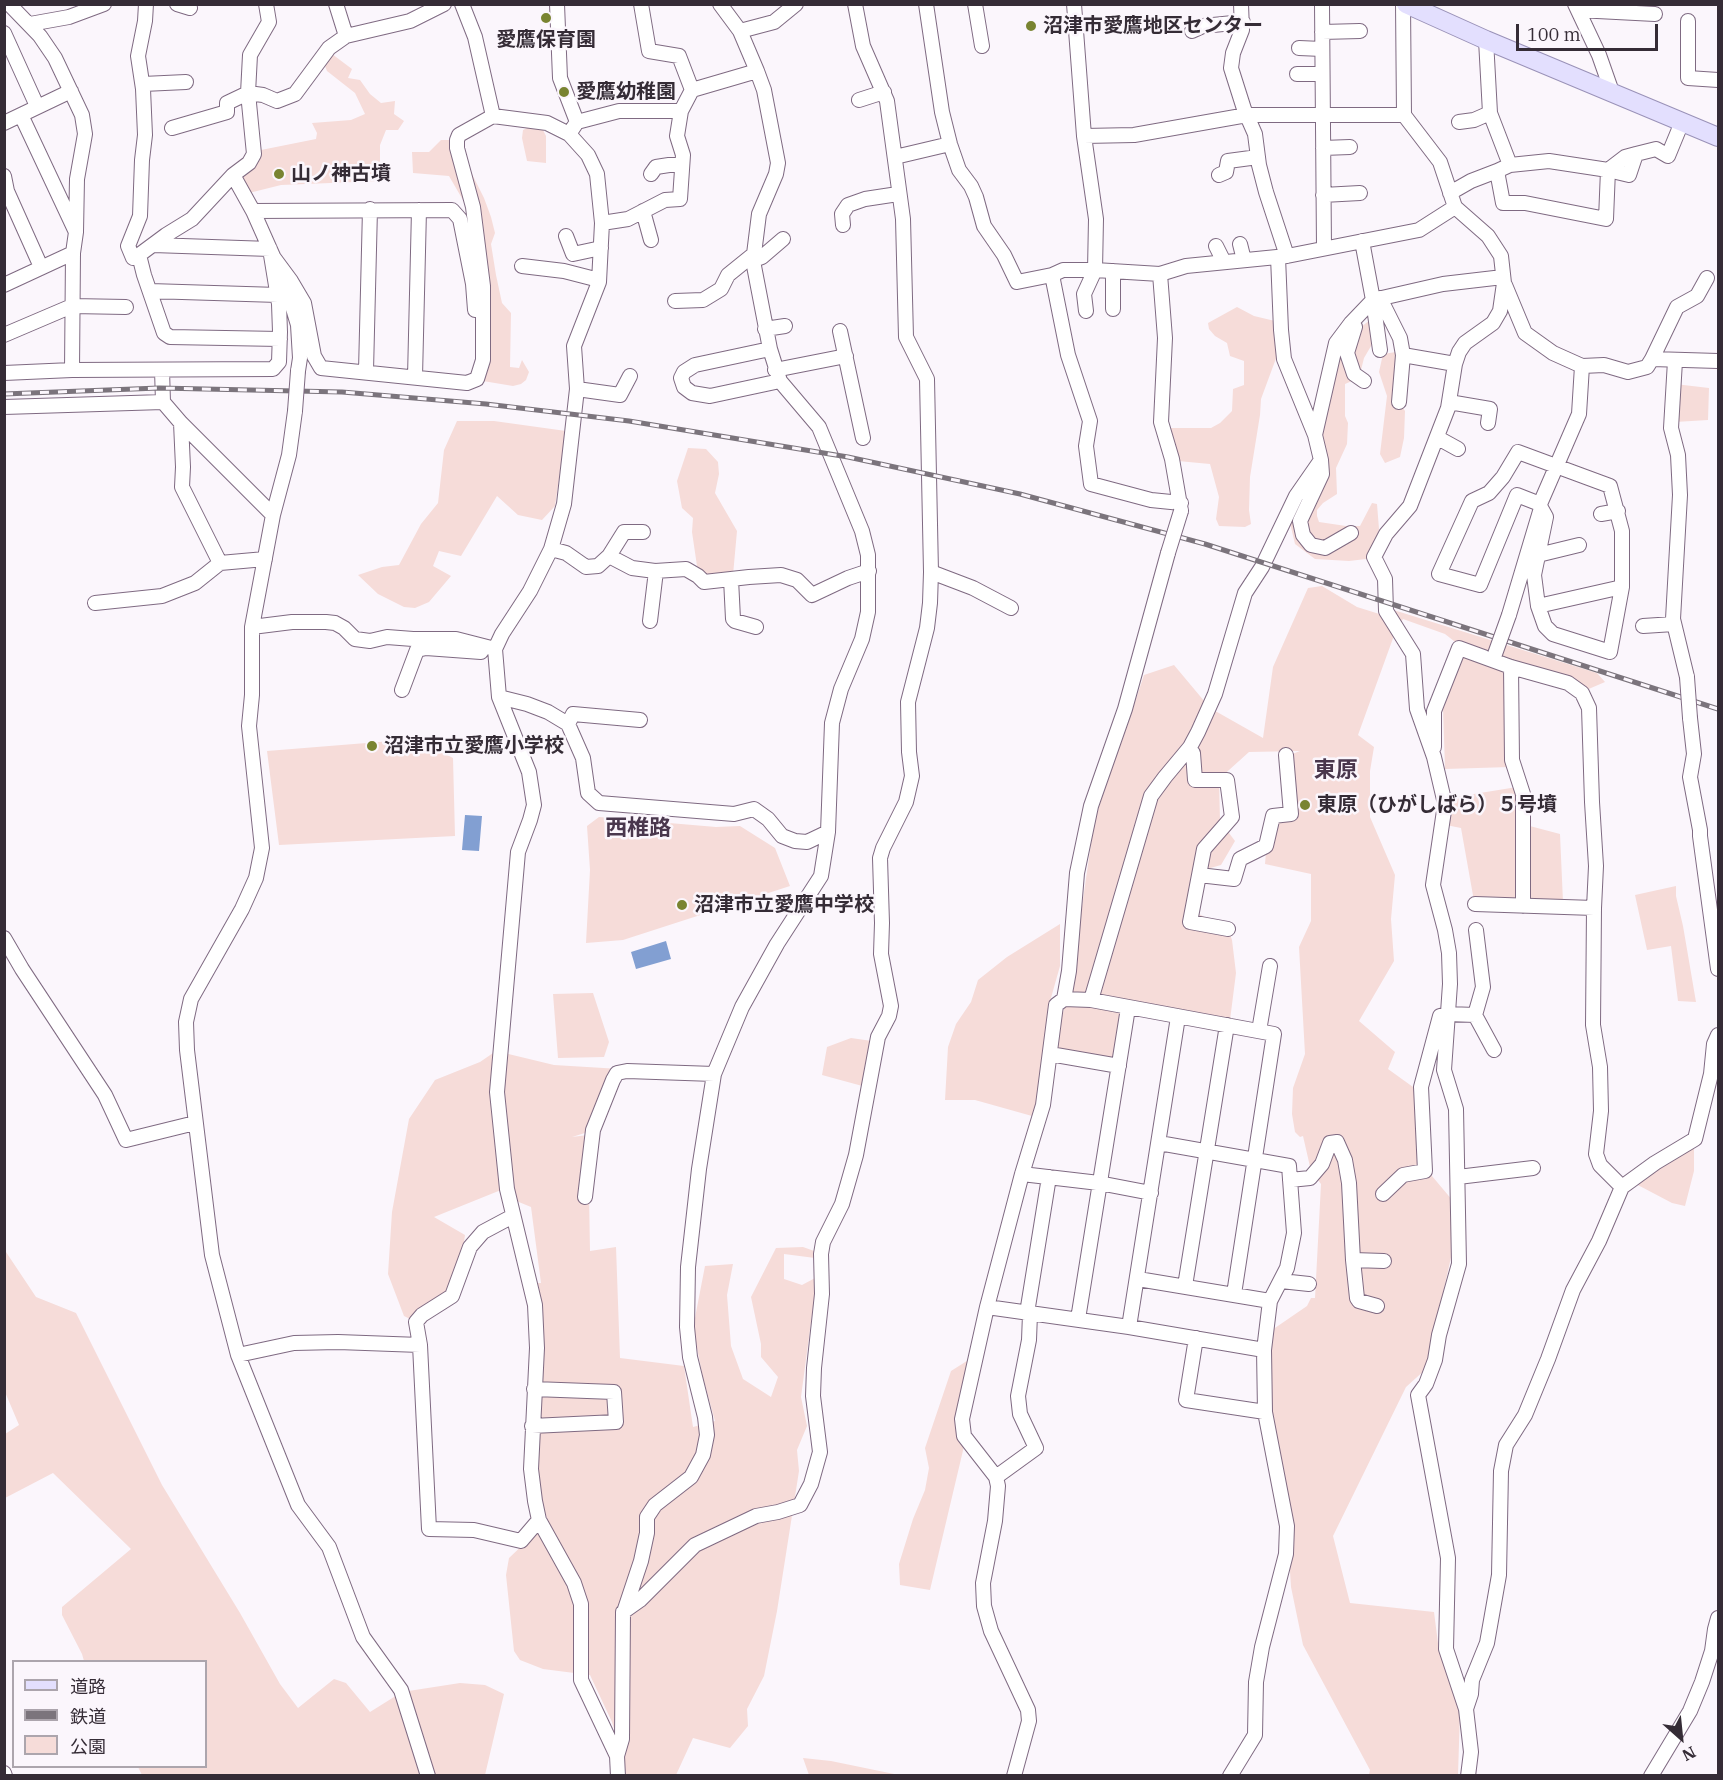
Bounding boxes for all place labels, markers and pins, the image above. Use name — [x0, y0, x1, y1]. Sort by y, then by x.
marker: 愛鷹保育園 — [539, 11, 553, 25]
place label: 沼津市愛鷹地区センター — [1043, 14, 1263, 38]
marker: 沼津市愛鷹地区センター — [1024, 19, 1038, 33]
place label: 愛鷹保育園 — [496, 28, 596, 52]
place label: 愛鷹幼稚園 — [576, 80, 676, 104]
marker: 愛鷹幼稚園 — [557, 85, 571, 99]
place label: 山ノ神古墳 — [291, 162, 391, 186]
marker: 山ノ神古墳 — [272, 167, 286, 181]
place label: 沼津市立愛鷹小学校 — [384, 734, 564, 758]
marker: 沼津市立愛鷹小学校 — [365, 739, 379, 753]
place label: 東原（ひがしばら）５号墳 — [1317, 793, 1557, 817]
marker: 東原（ひがしばら）５号墳 — [1298, 798, 1312, 812]
place label: 沼津市立愛鷹中学校 — [694, 893, 874, 917]
marker: 沼津市立愛鷹中学校 — [675, 898, 689, 912]

